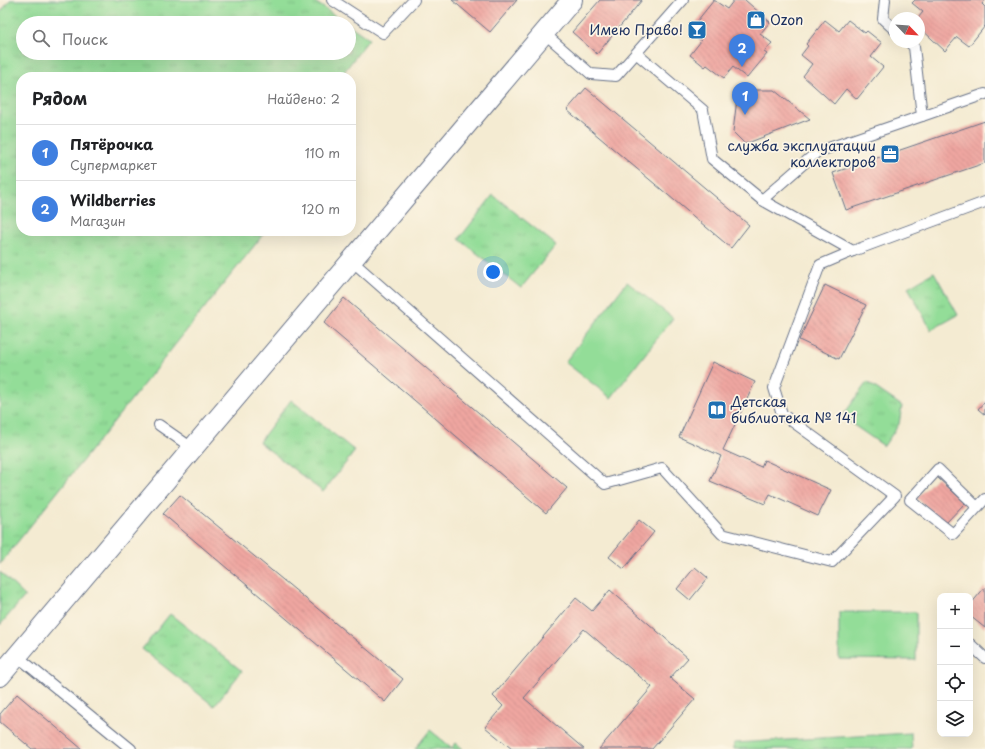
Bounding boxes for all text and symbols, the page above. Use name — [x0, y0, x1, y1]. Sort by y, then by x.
shop icon: Ozon — [745, 9, 767, 31]
place label: Ozon — [770, 9, 803, 30]
north arrow — [889, 12, 925, 48]
search box — [16, 16, 356, 60]
place label: Имею Право! — [589, 19, 683, 40]
bar icon: Имею Право! — [686, 19, 708, 41]
icon: search — [30, 27, 52, 49]
text: Поиск — [62, 27, 108, 50]
pin: 2 — [729, 34, 755, 67]
pin: 1 — [732, 82, 758, 115]
text: Рядом — [32, 85, 87, 111]
text: Найдено: 2 — [267, 89, 340, 108]
text: Пятёрочка — [70, 132, 153, 155]
place label: служба эксплуатации коллекторов — [728, 135, 876, 172]
text: 1 — [42, 143, 48, 162]
text: 110 m — [305, 143, 340, 162]
office icon: служба эксплуатации коллекторов — [879, 143, 901, 165]
text: Супермаркет — [70, 155, 157, 174]
text: Wildberries — [70, 188, 156, 211]
text: 2 — [40, 199, 50, 218]
text: 120 m — [301, 199, 340, 218]
text: Магазин — [70, 211, 126, 230]
your location — [483, 262, 503, 282]
place label: Детская библиотека № 141 — [730, 391, 856, 428]
library icon: Детская библиотека № 141 — [706, 399, 728, 421]
map controls — [937, 593, 973, 737]
button: + — [937, 593, 973, 629]
button: − — [937, 629, 973, 665]
button: locate — [937, 665, 973, 701]
button: layers — [937, 701, 973, 737]

